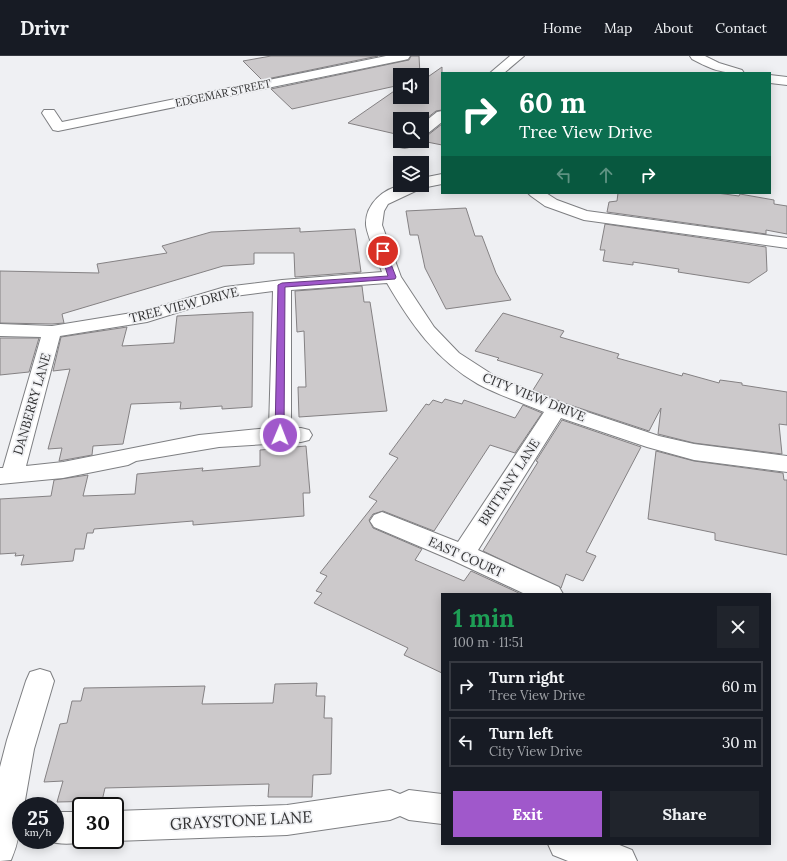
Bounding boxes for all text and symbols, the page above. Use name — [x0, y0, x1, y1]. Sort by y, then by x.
text: Drivr — [20, 16, 69, 40]
text: Home — [543, 19, 582, 37]
text: Map — [604, 19, 632, 37]
text: About — [654, 19, 693, 37]
text: Contact — [715, 19, 767, 37]
map controls — [393, 68, 429, 192]
button: sound — [393, 68, 429, 104]
street label: EDGEMAR STREET — [174, 76, 272, 110]
text: 60 m — [519, 85, 586, 121]
icon: right — [453, 88, 505, 140]
button: search — [393, 112, 429, 148]
text: Tree View Drive — [519, 120, 652, 143]
button: layers — [393, 156, 429, 192]
icon: left — [553, 164, 575, 186]
icon: ahead — [595, 164, 617, 186]
icon: right — [637, 164, 659, 186]
pin — [366, 234, 400, 268]
icon: arrive — [372, 240, 394, 262]
street label: TREE VIEW DRIVE — [128, 283, 240, 327]
street label: DANBERRY LANE — [9, 351, 55, 457]
street label: CITY VIEW DRIVE — [480, 369, 588, 425]
position arrow — [259, 414, 301, 456]
street label: BRITTANY LANE — [475, 435, 543, 529]
street label: EAST COURT — [426, 533, 507, 581]
text: 1 min — [453, 603, 514, 634]
button: close — [717, 606, 759, 648]
text: 100 m · 11:51 — [453, 634, 524, 651]
text: Turn right — [489, 668, 565, 687]
icon: right — [455, 675, 477, 697]
text: 60 m — [722, 677, 757, 696]
text: Tree View Drive — [489, 687, 585, 704]
text: Turn left — [489, 724, 553, 743]
icon: left — [455, 731, 477, 753]
text: 30 m — [722, 733, 757, 752]
text: City View Drive — [489, 743, 583, 760]
button: Exit — [453, 791, 602, 837]
button: Share — [610, 791, 759, 837]
speed limit sign: 30 — [72, 797, 124, 849]
text: 25 — [27, 805, 49, 830]
street label: GRAYSTONE LANE — [169, 806, 313, 834]
text: km/h — [24, 826, 52, 839]

